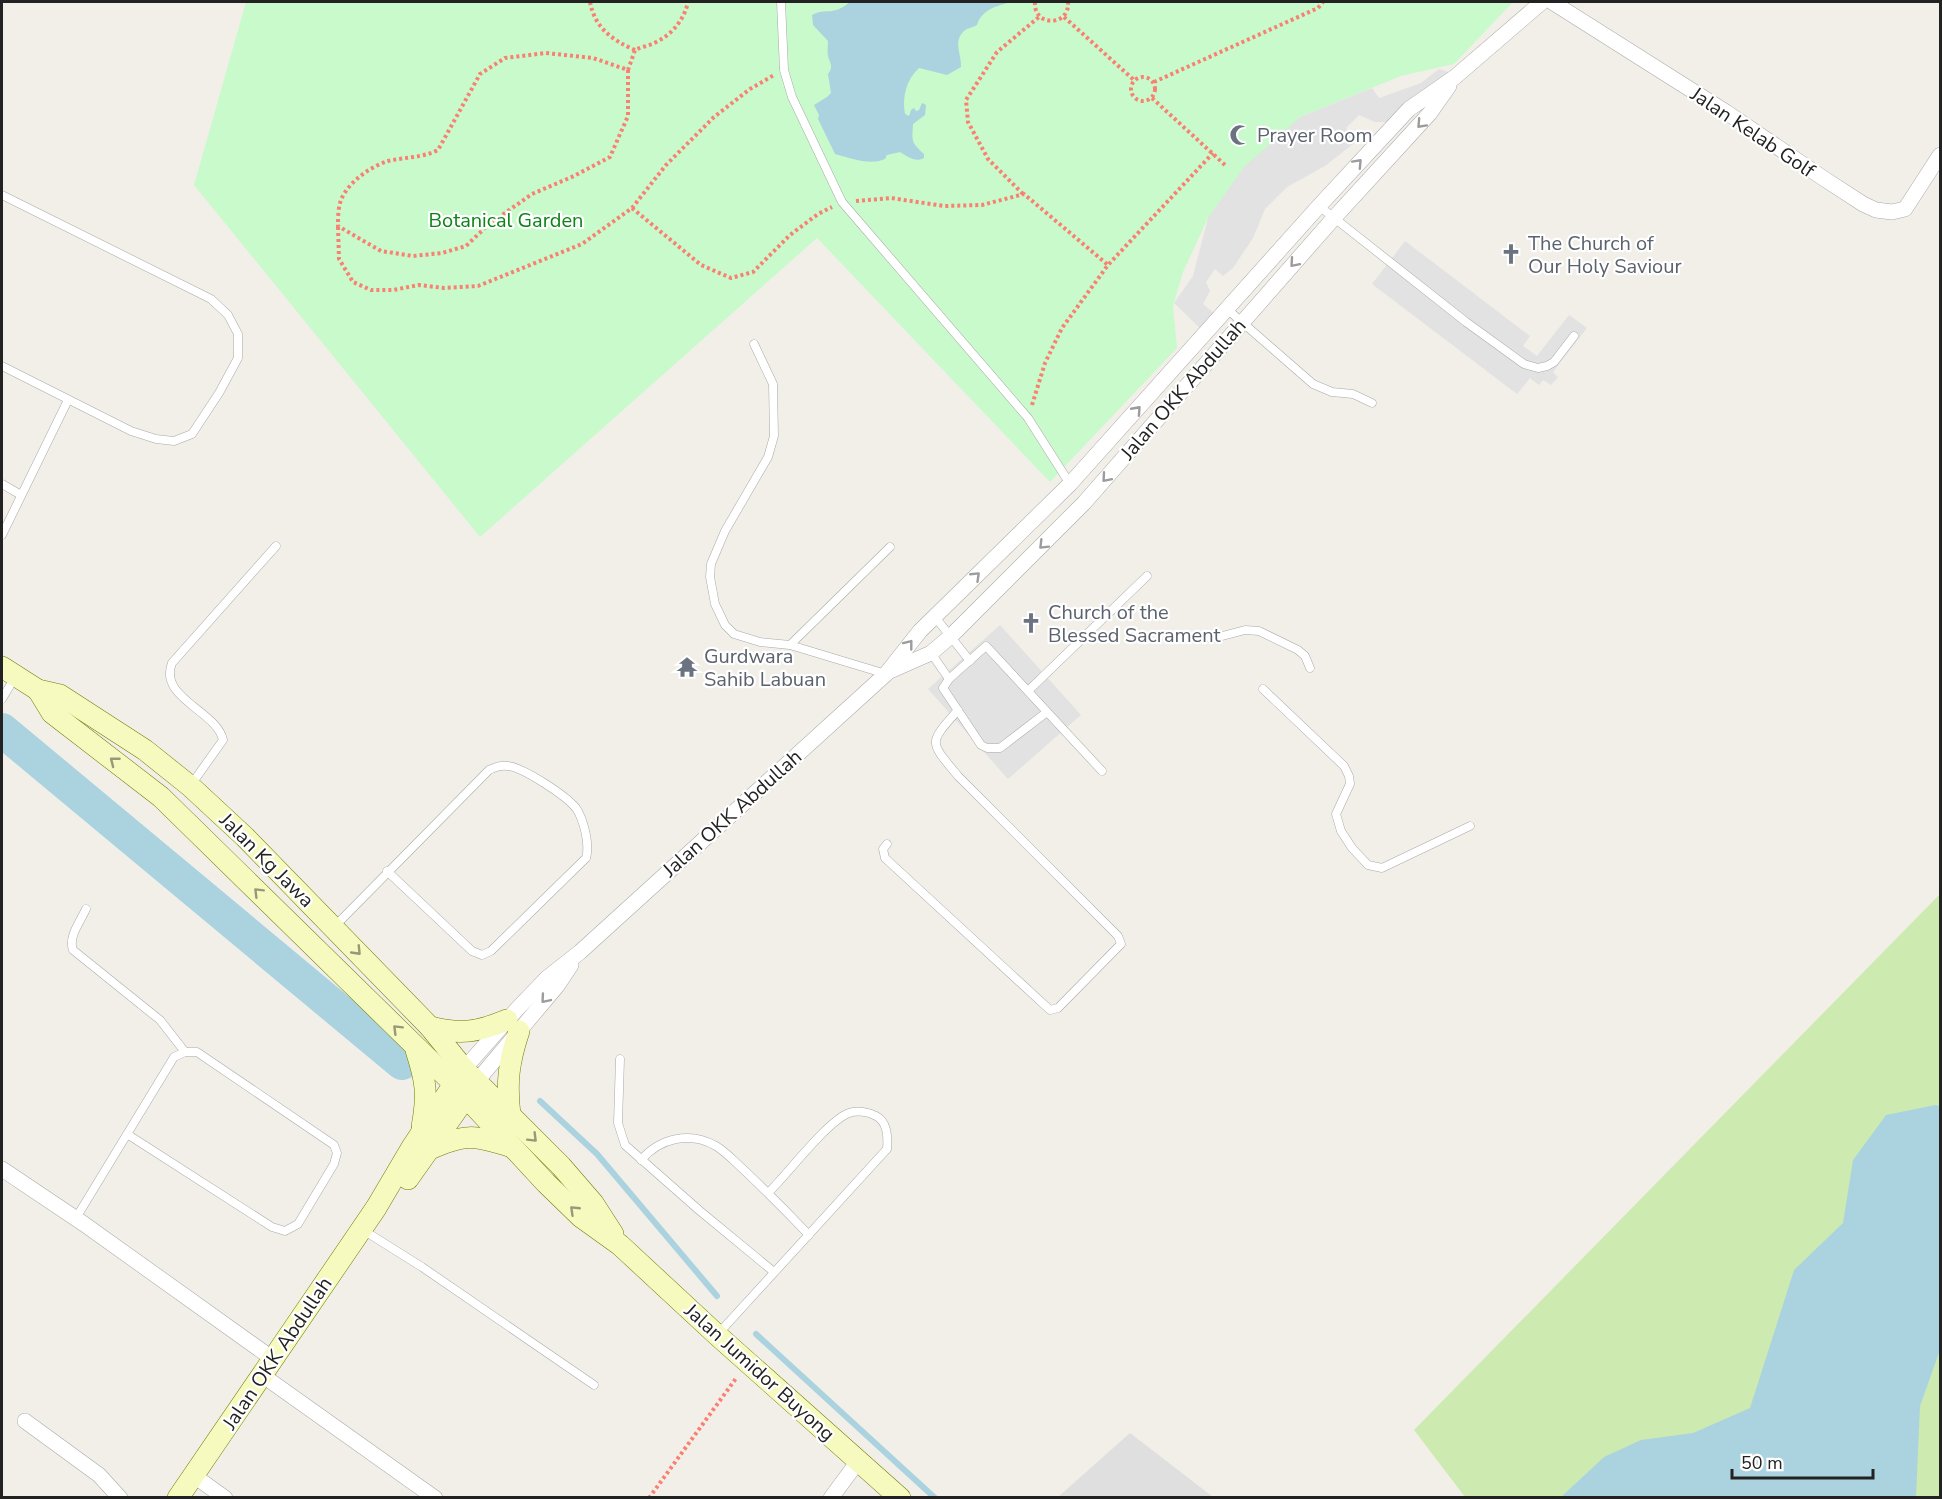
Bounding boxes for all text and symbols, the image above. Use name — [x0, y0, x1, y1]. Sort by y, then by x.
street label: Jalan Kelab Golf — [1684, 80, 1820, 184]
one-way arrow — [1417, 117, 1428, 127]
place label: Prayer Room — [1257, 122, 1373, 149]
mosque icon: Prayer Room — [1228, 123, 1252, 147]
one-way arrow — [1351, 160, 1362, 170]
park label: Botanical Garden — [429, 207, 583, 234]
place label: The Church of Our Holy Saviour — [1528, 230, 1682, 280]
church icon: The Church of Our Holy Saviour — [1499, 242, 1523, 266]
one-way arrow — [1290, 256, 1301, 267]
street label: Jalan OKK Abdullah — [1114, 313, 1252, 466]
one-way arrow — [1130, 406, 1141, 416]
one-way arrow — [1102, 471, 1113, 482]
one-way arrow — [1039, 537, 1050, 548]
one-way arrow — [969, 573, 980, 584]
place label: Church of the Blessed Sacrament — [1048, 599, 1222, 649]
church icon: Church of the Blessed Sacrament — [1019, 611, 1043, 635]
one-way arrow — [902, 640, 913, 651]
place label: Gurdwara Sahib Labuan — [704, 643, 826, 693]
temple icon: Gurdwara Sahib Labuan — [675, 655, 699, 679]
street label: Jalan OKK Abdullah — [656, 744, 808, 884]
one-way arrow — [110, 757, 121, 768]
street label: Jalan Kg Jawa — [213, 806, 320, 914]
one-way arrow — [254, 889, 265, 900]
one-way arrow — [349, 943, 360, 954]
one-way arrow — [541, 992, 552, 1003]
one-way arrow — [393, 1026, 404, 1037]
one-way arrow — [525, 1130, 536, 1141]
one-way arrow — [570, 1206, 581, 1217]
street label: Jalan OKK Abdullah — [216, 1272, 339, 1436]
street label: Jalan Jumidor Buyong — [678, 1297, 841, 1447]
scale bar — [1732, 1442, 1873, 1480]
text: 50 m — [1741, 1451, 1783, 1475]

